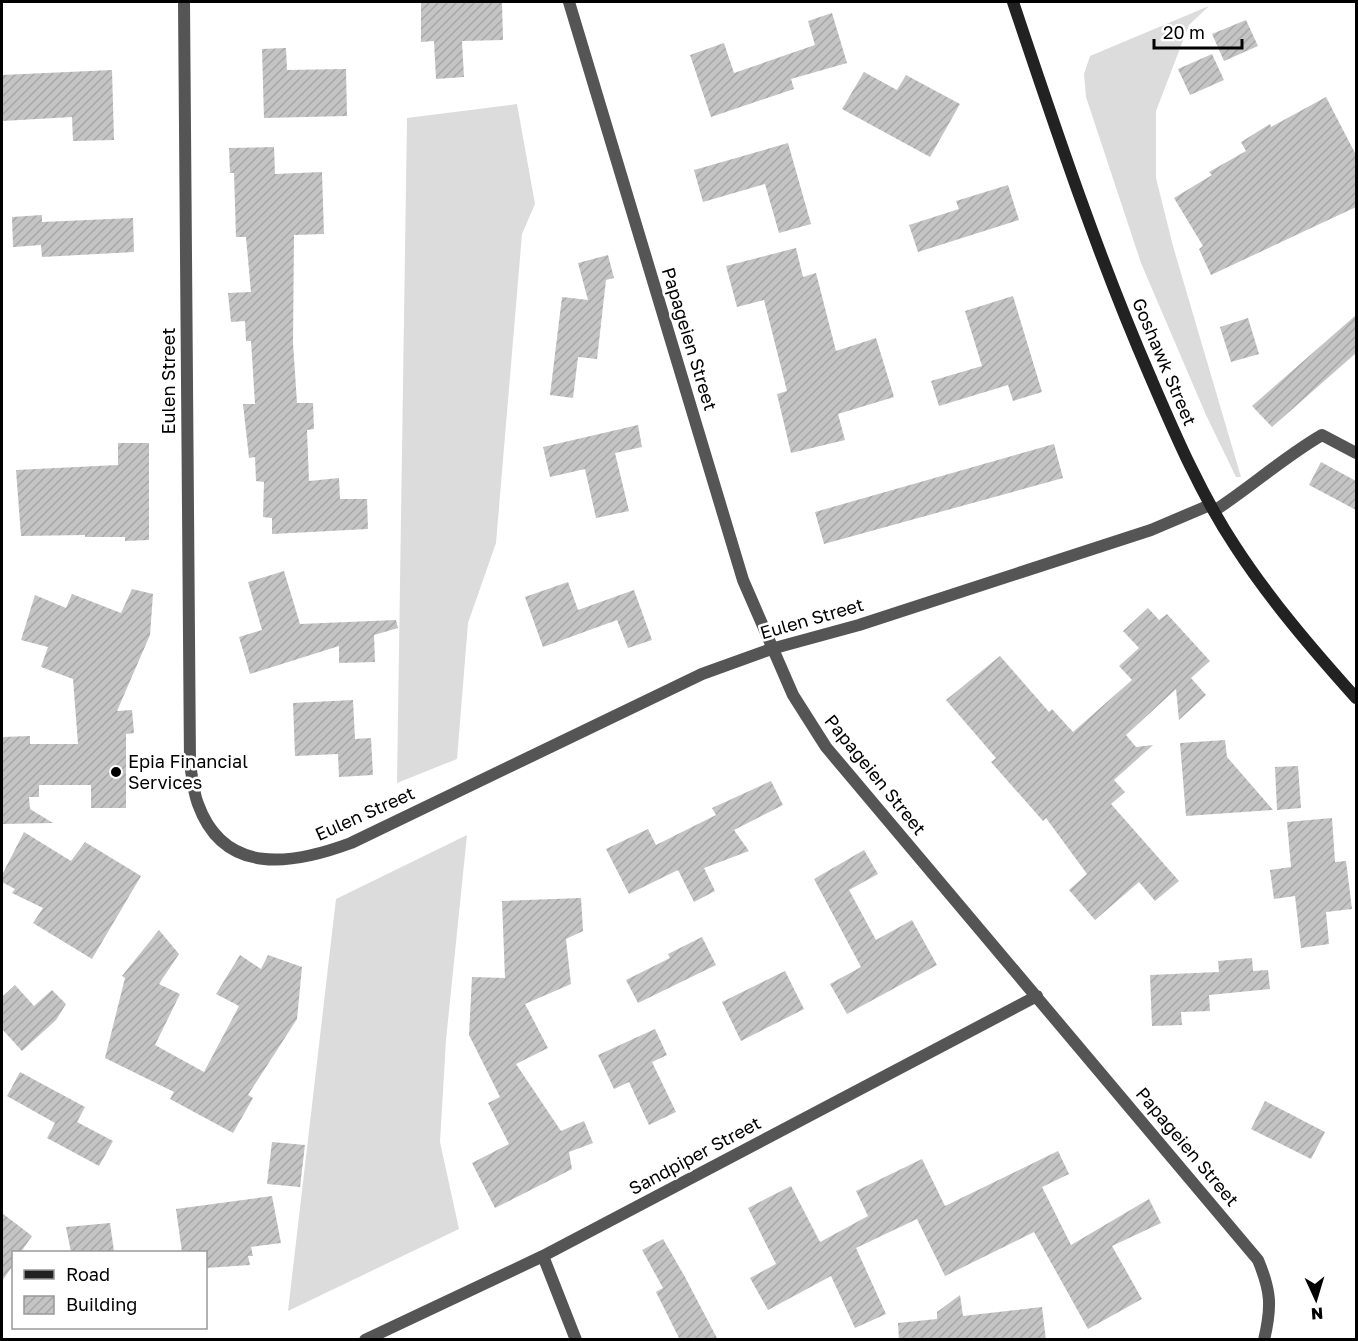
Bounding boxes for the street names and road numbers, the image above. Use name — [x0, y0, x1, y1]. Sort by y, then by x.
street label: Papageien Street — [658, 264, 722, 413]
street label: Goshawk Street — [1128, 294, 1202, 429]
street label: Eulen Street — [157, 328, 179, 434]
street label: Eulen Street — [757, 593, 866, 643]
street label: Papageien Street — [820, 710, 931, 839]
street label: Eulen Street — [311, 781, 418, 845]
street label: Papageien Street — [1132, 1082, 1244, 1210]
street label: Sandpiper Street — [625, 1111, 764, 1199]

